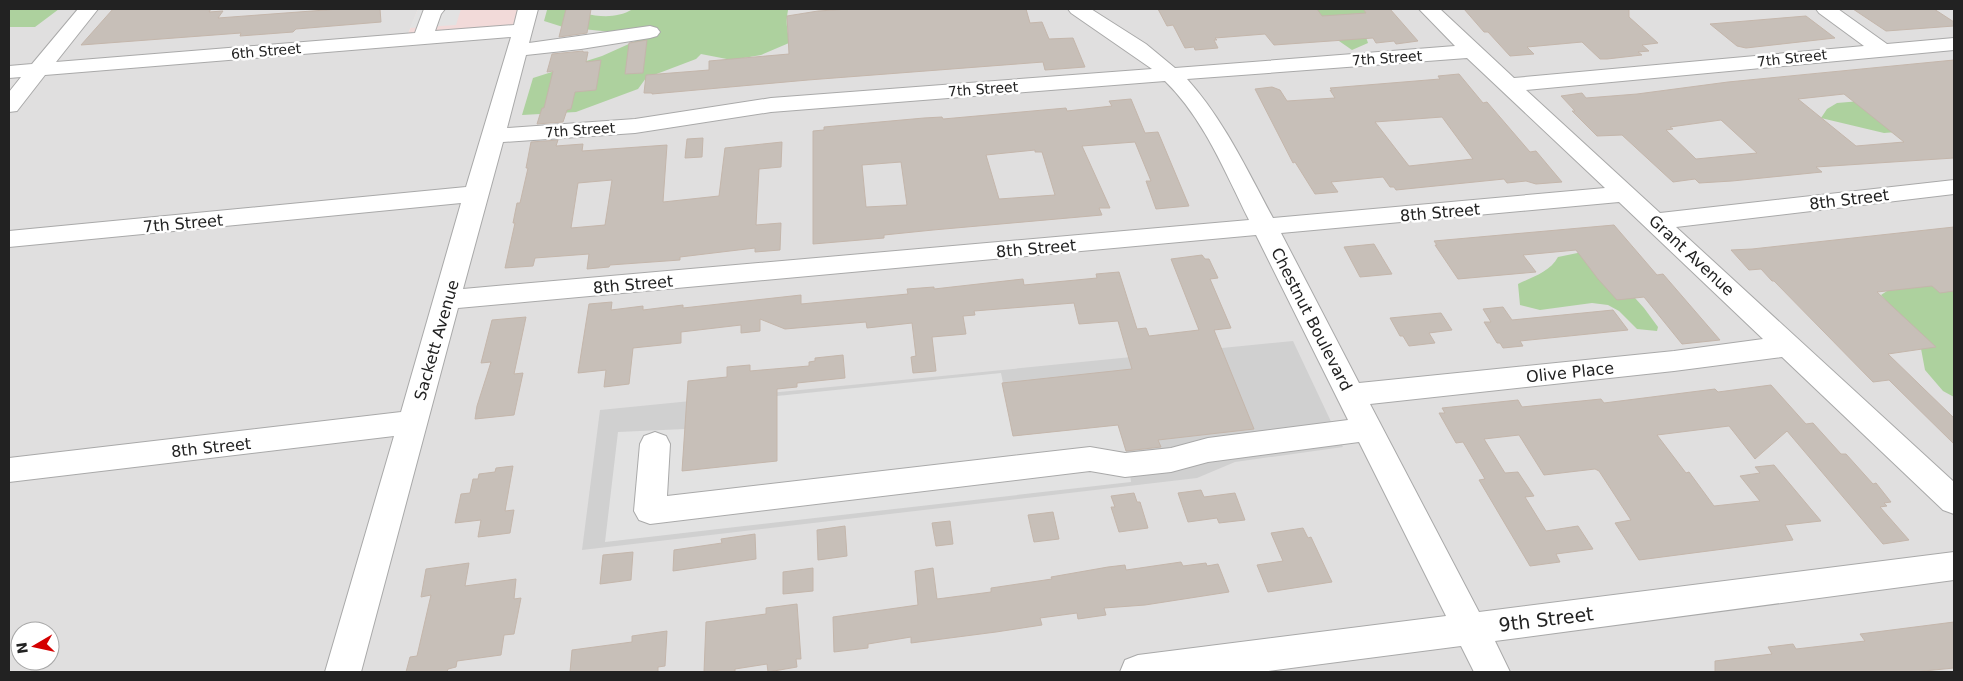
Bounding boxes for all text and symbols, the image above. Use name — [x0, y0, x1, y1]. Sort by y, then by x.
street label: 6th Street — [230, 40, 302, 62]
street label: 7th Street — [1756, 46, 1828, 70]
street label: 7th Street — [1351, 48, 1423, 68]
street label: 7th Street — [947, 79, 1019, 99]
street label: 7th Street — [544, 120, 616, 140]
street label: 8th Street — [1808, 185, 1890, 214]
street label: 8th Street — [1399, 200, 1481, 225]
street label: 7th Street — [142, 211, 224, 236]
street label: Grant Avenue — [1645, 211, 1738, 300]
street label: 8th Street — [995, 236, 1077, 261]
street label: Chestnut Boulevard — [1267, 244, 1356, 394]
street label: 8th Street — [592, 272, 674, 297]
street label: Sackett Avenue — [410, 278, 463, 403]
street label: Olive Place — [1525, 358, 1615, 387]
street label: 8th Street — [170, 434, 252, 461]
street label: 9th Street — [1497, 602, 1595, 636]
north arrow — [10, 621, 60, 671]
text: N — [13, 641, 31, 655]

